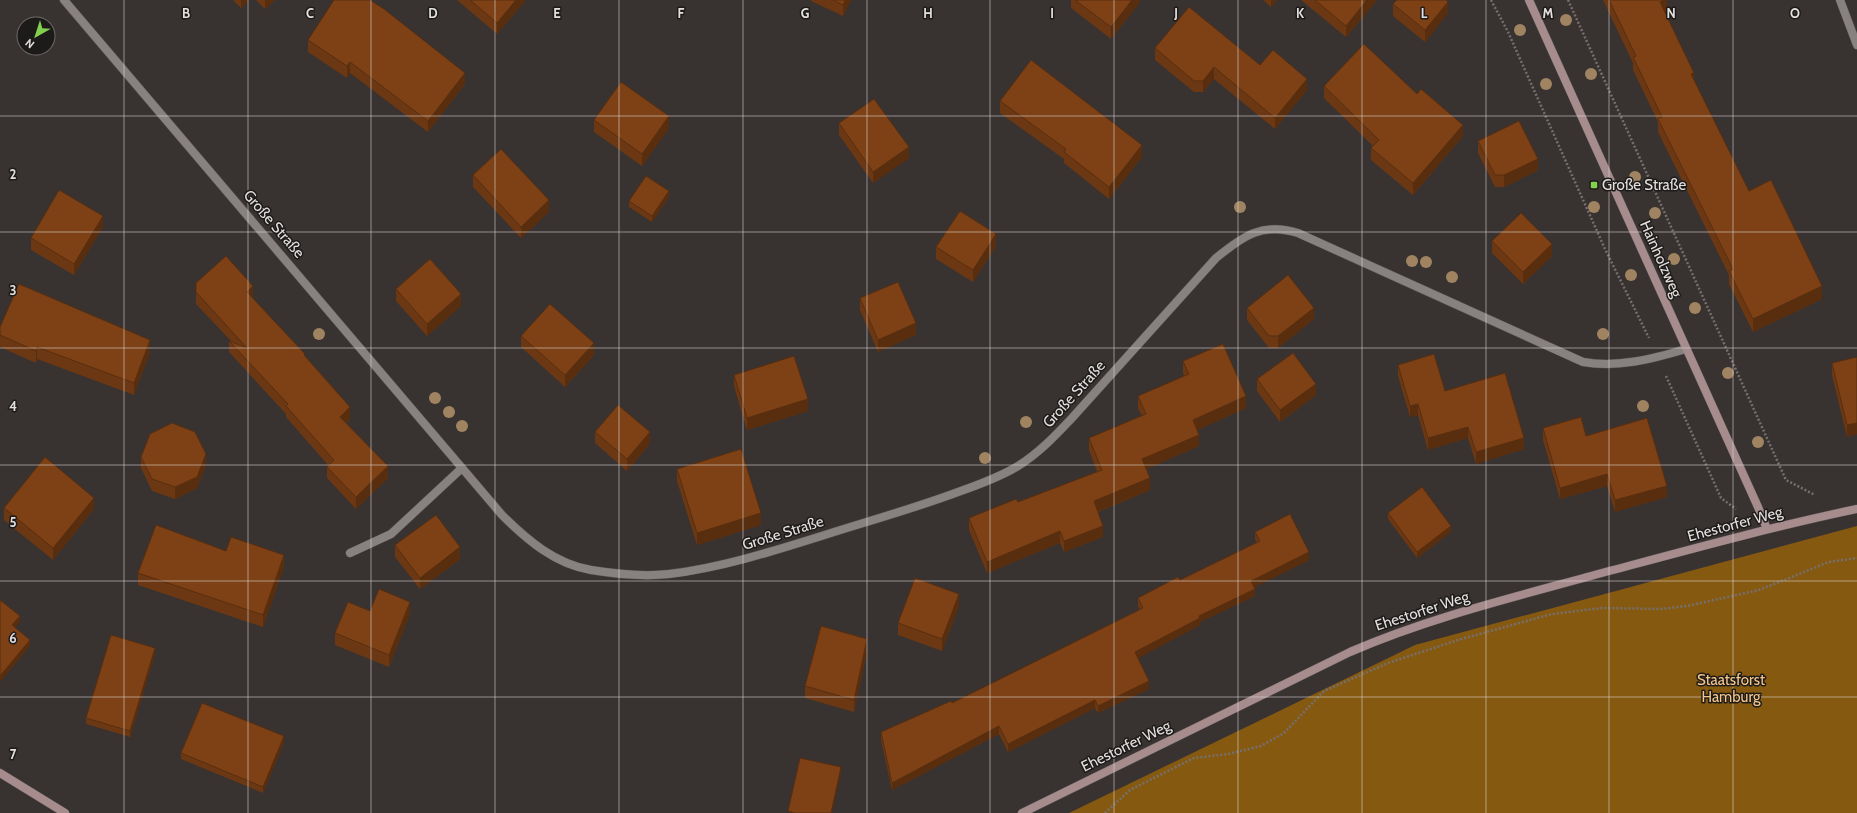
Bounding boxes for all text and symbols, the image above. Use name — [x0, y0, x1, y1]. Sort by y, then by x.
text: B — [182, 5, 190, 21]
text: C — [306, 5, 314, 21]
text: D — [428, 5, 438, 21]
text: E — [553, 5, 561, 21]
text: F — [678, 5, 685, 21]
text: G — [801, 5, 810, 21]
text: H — [923, 5, 933, 21]
text: I — [1050, 5, 1054, 21]
text: J — [1173, 5, 1178, 21]
text: K — [1296, 5, 1305, 21]
text: L — [1421, 5, 1428, 21]
text: M — [1543, 5, 1554, 21]
text: N — [1666, 5, 1676, 21]
text: O — [1790, 5, 1800, 21]
north arrow — [16, 16, 56, 56]
text: N — [22, 36, 37, 52]
text: 2 — [10, 166, 17, 182]
place label: Große Straße — [1602, 176, 1686, 194]
marker: Große Straße — [1589, 180, 1599, 190]
street label: Große Straße — [240, 186, 309, 262]
street label: Hainholzweg — [1636, 218, 1686, 301]
text: 3 — [9, 282, 17, 298]
street label: Große Straße — [1039, 357, 1109, 431]
text: 4 — [9, 398, 17, 414]
street label: Ehestorfer Weg — [1685, 503, 1785, 545]
street label: Große Straße — [740, 512, 826, 554]
text: 5 — [10, 514, 17, 530]
street label: Ehestorfer Weg — [1373, 587, 1472, 635]
text: 6 — [9, 630, 17, 646]
park label: Staatsforst Hamburg — [1697, 671, 1765, 706]
street label: Ehestorfer Weg — [1078, 716, 1174, 776]
text: 7 — [10, 746, 17, 762]

